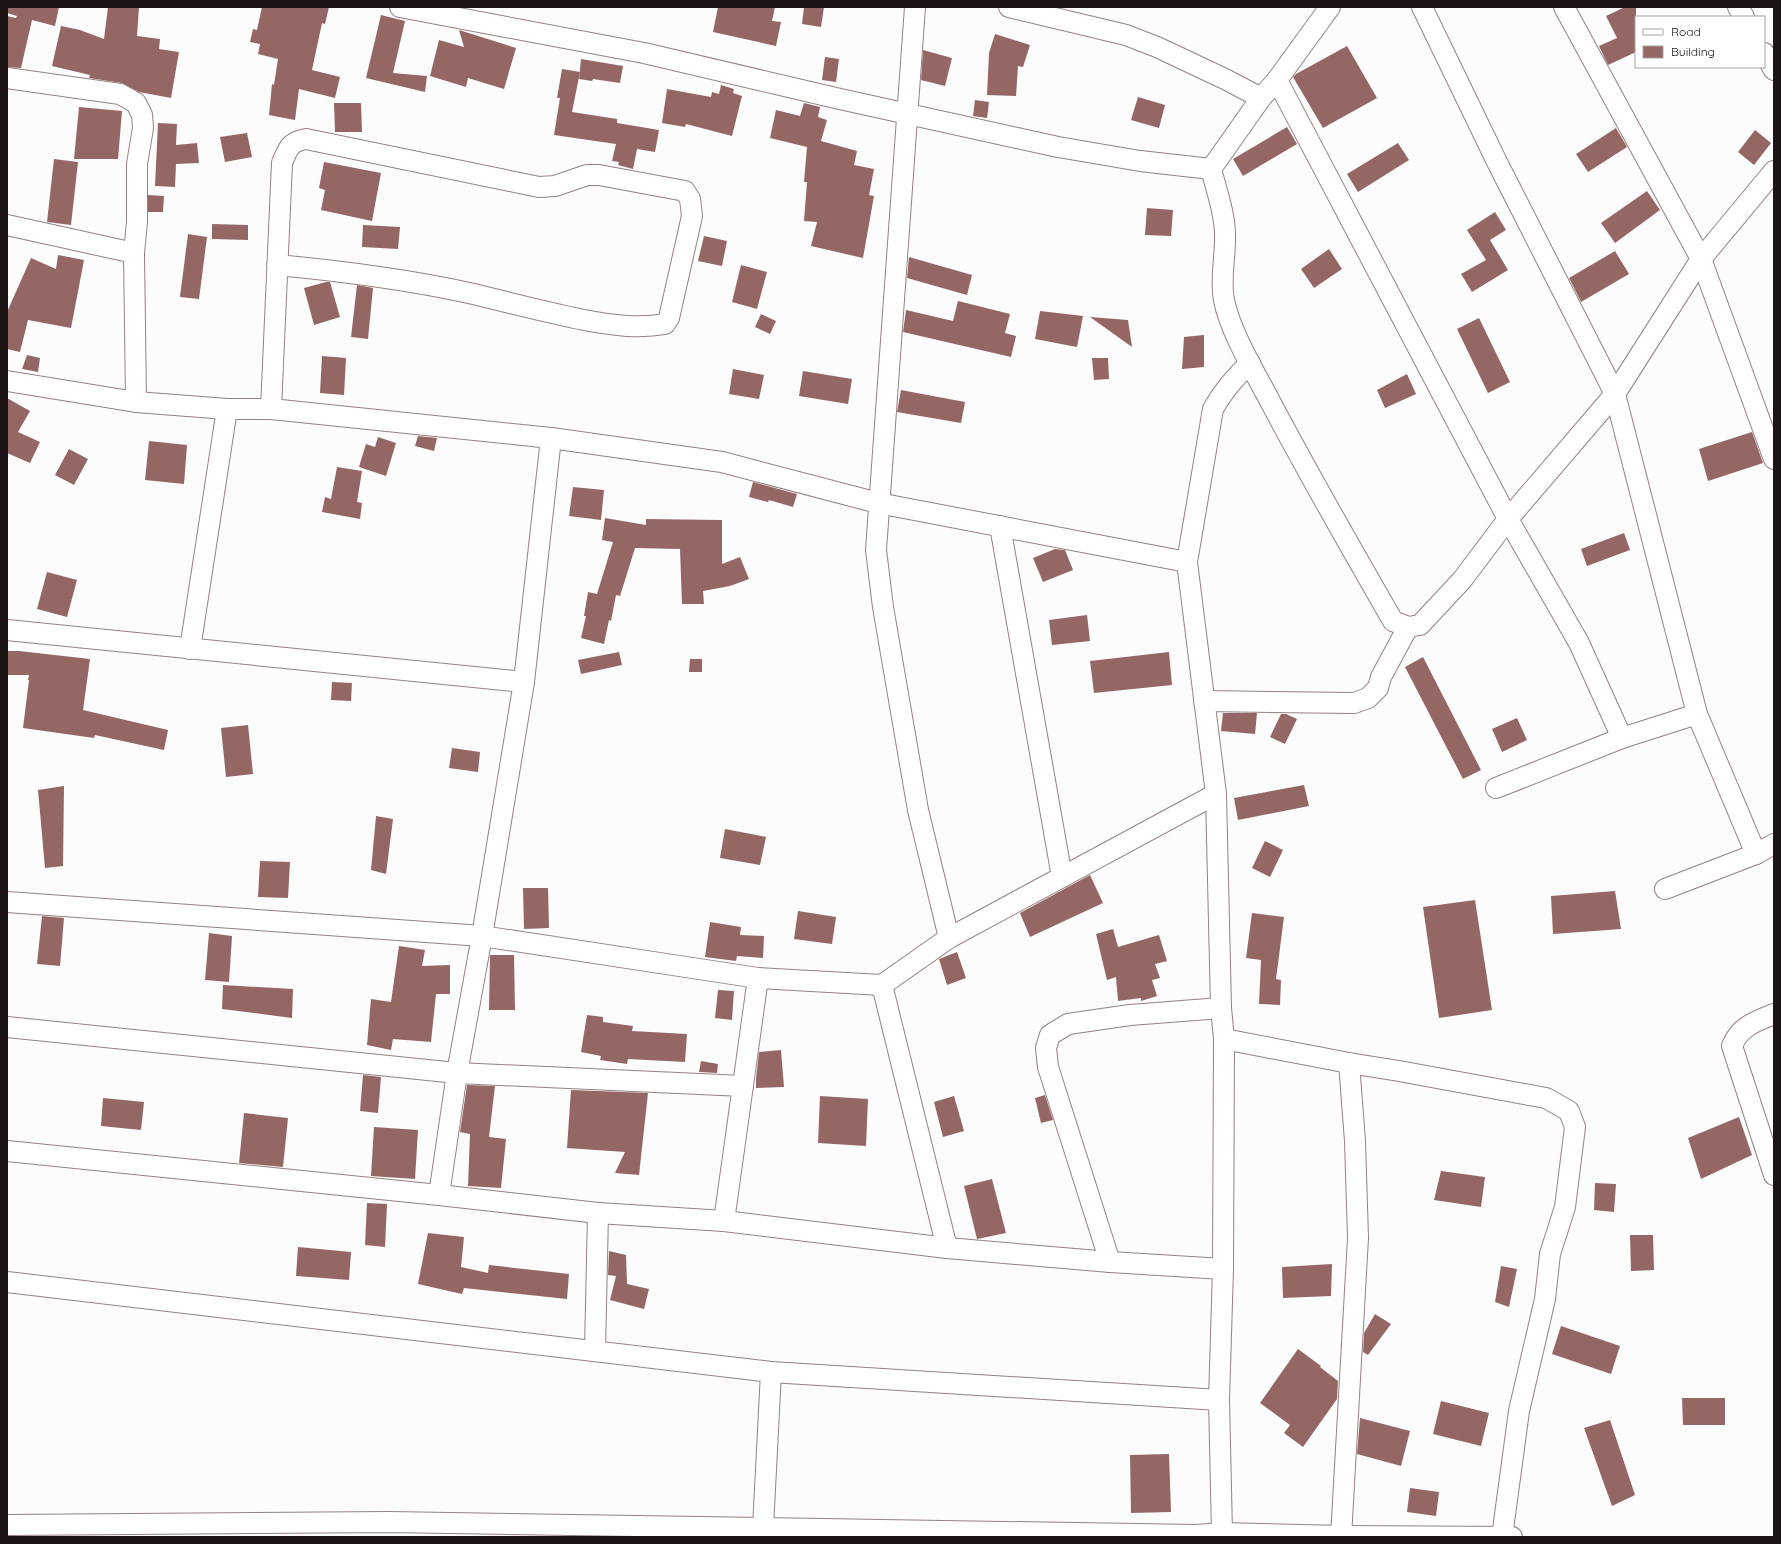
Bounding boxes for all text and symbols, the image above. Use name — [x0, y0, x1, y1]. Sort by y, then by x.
legend — [1635, 16, 1765, 68]
text: Road — [1671, 24, 1701, 39]
text: Building — [1671, 44, 1715, 59]

